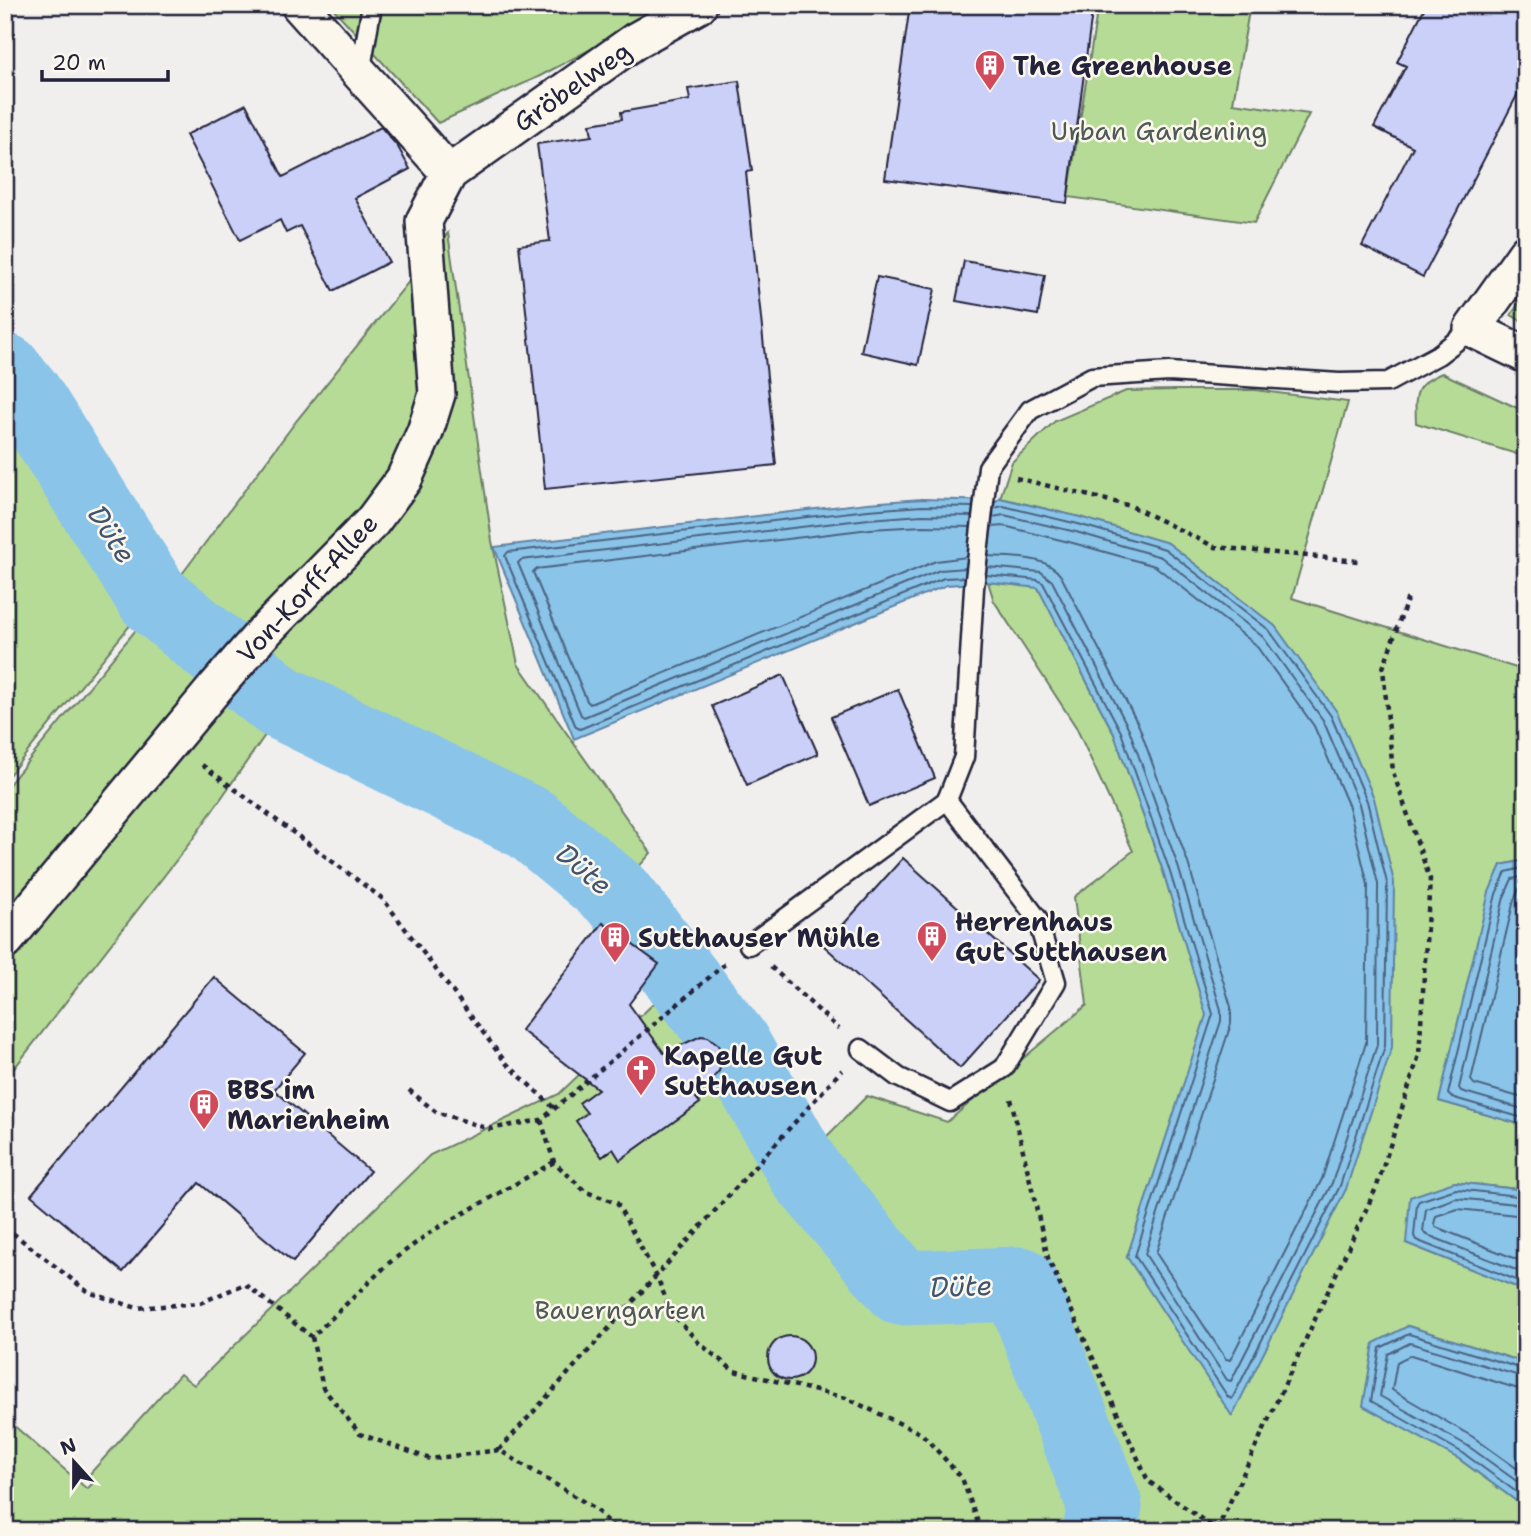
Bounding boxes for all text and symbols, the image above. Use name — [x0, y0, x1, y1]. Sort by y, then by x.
street label: Gröbelweg — [506, 33, 638, 139]
scale bar — [42, 38, 168, 82]
building icon: The Greenhouse — [973, 48, 1007, 92]
place label: The Greenhouse — [1013, 48, 1232, 83]
text: 20 m — [52, 49, 106, 77]
park label: Urban Gardening — [1051, 113, 1267, 148]
water label: Düte — [79, 497, 145, 571]
street label: Von-Korff-Allee — [229, 506, 385, 670]
water label: Düte — [548, 834, 620, 904]
place label: Herrenhaus Gut Sutthausen — [955, 904, 1167, 969]
building icon: Herrenhaus Gut Sutthausen — [915, 919, 949, 963]
building icon: Sutthauser Mühle — [598, 920, 632, 964]
place label: Sutthauser Mühle — [638, 920, 880, 955]
place label: Kapelle Gut Sutthausen — [664, 1038, 822, 1103]
church icon: Kapelle Gut Sutthausen — [624, 1053, 658, 1097]
place label: BBS im Marienheim — [227, 1072, 390, 1137]
building icon: BBS im Marienheim — [187, 1087, 221, 1131]
water label: Düte — [929, 1266, 993, 1306]
park label: Bauerngarten — [534, 1292, 706, 1327]
north arrow — [38, 1428, 108, 1498]
text: N — [57, 1432, 80, 1461]

